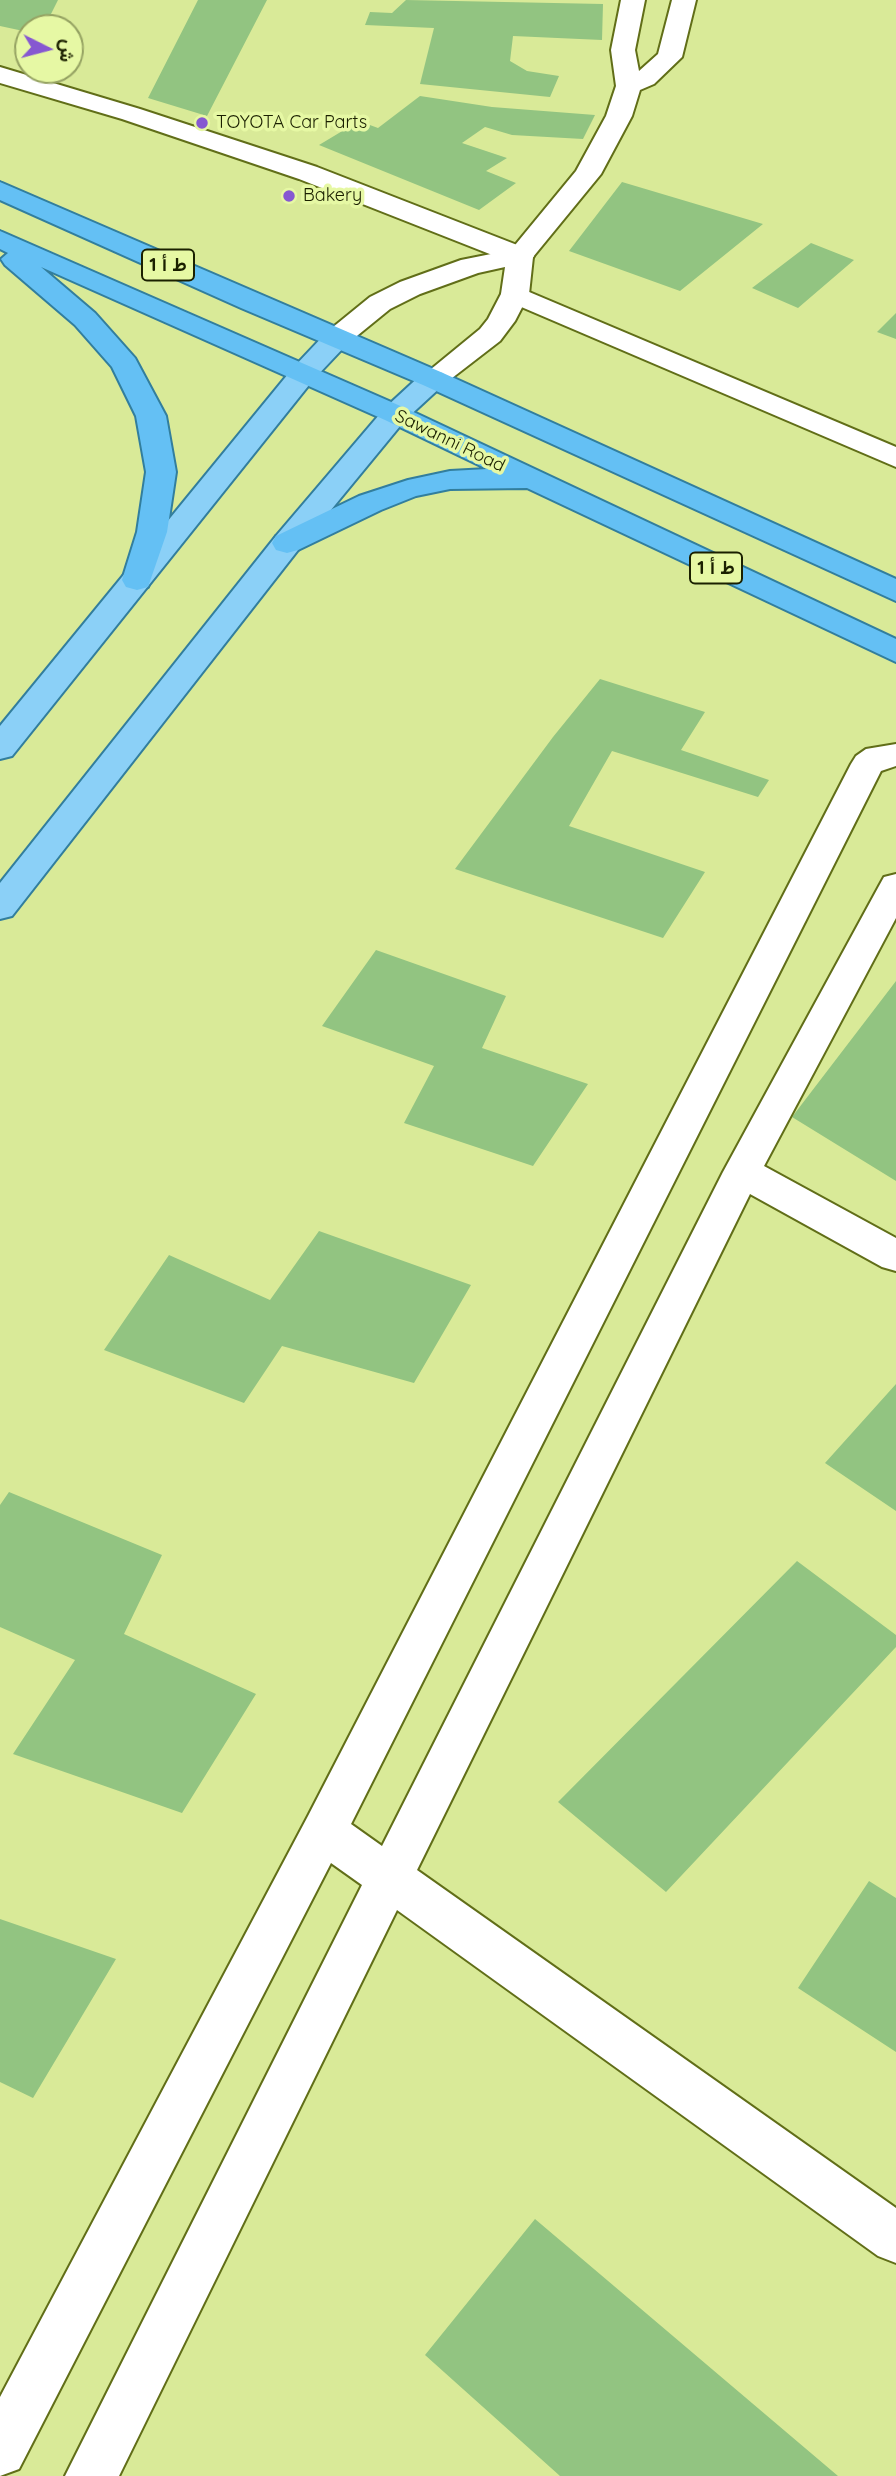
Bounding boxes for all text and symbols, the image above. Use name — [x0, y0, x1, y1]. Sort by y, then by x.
north arrow — [14, 14, 84, 84]
text: ش — [55, 38, 81, 64]
place label: TOYOTA Car Parts — [216, 112, 367, 134]
marker: TOYOTA Car Parts — [194, 115, 210, 131]
place label: Bakery — [303, 185, 362, 207]
marker: Bakery — [281, 188, 297, 204]
road number: ط أ 1 — [142, 249, 194, 280]
street label: Sawanni Road — [391, 405, 509, 477]
road number: ط أ 1 — [690, 552, 742, 583]

